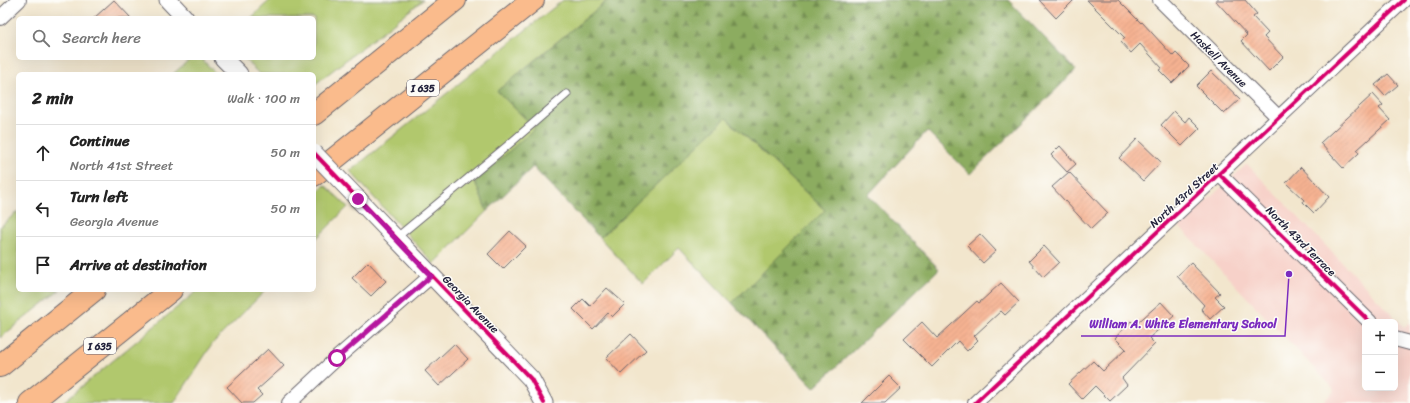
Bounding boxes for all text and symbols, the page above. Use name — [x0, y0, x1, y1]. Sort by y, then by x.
search box — [16, 16, 316, 60]
text: Search here — [62, 25, 141, 51]
street label: Haskell Avenue — [1186, 26, 1252, 93]
icon: search — [30, 27, 52, 49]
road number: I 635 — [407, 80, 439, 96]
text: 2 min — [32, 83, 73, 113]
text: Walk · 100 m — [227, 87, 300, 110]
text: Continue — [70, 128, 130, 154]
text: 50 m — [270, 141, 300, 164]
icon: ahead — [32, 142, 54, 164]
text: North 41st Street — [70, 154, 173, 177]
street label: North 43rd Street — [1145, 158, 1224, 233]
text: Turn left — [70, 184, 128, 210]
route end — [349, 190, 367, 208]
text: 50 m — [270, 197, 300, 220]
icon: left — [32, 198, 54, 220]
street label: North 43rd Terrace — [1261, 202, 1341, 282]
text: Georgia Avenue — [70, 210, 159, 233]
text: Arrive at destination — [70, 252, 207, 278]
icon: arrive — [32, 254, 54, 276]
street label: Georgia Avenue — [438, 271, 504, 338]
callout: William A. White Elementary School — [1081, 312, 1285, 336]
text: William A. White Elementary School — [1089, 313, 1277, 335]
map controls — [1362, 319, 1398, 391]
button: + — [1362, 319, 1398, 355]
road number: I 635 — [84, 338, 116, 354]
route start — [328, 349, 346, 367]
button: − — [1362, 355, 1398, 391]

